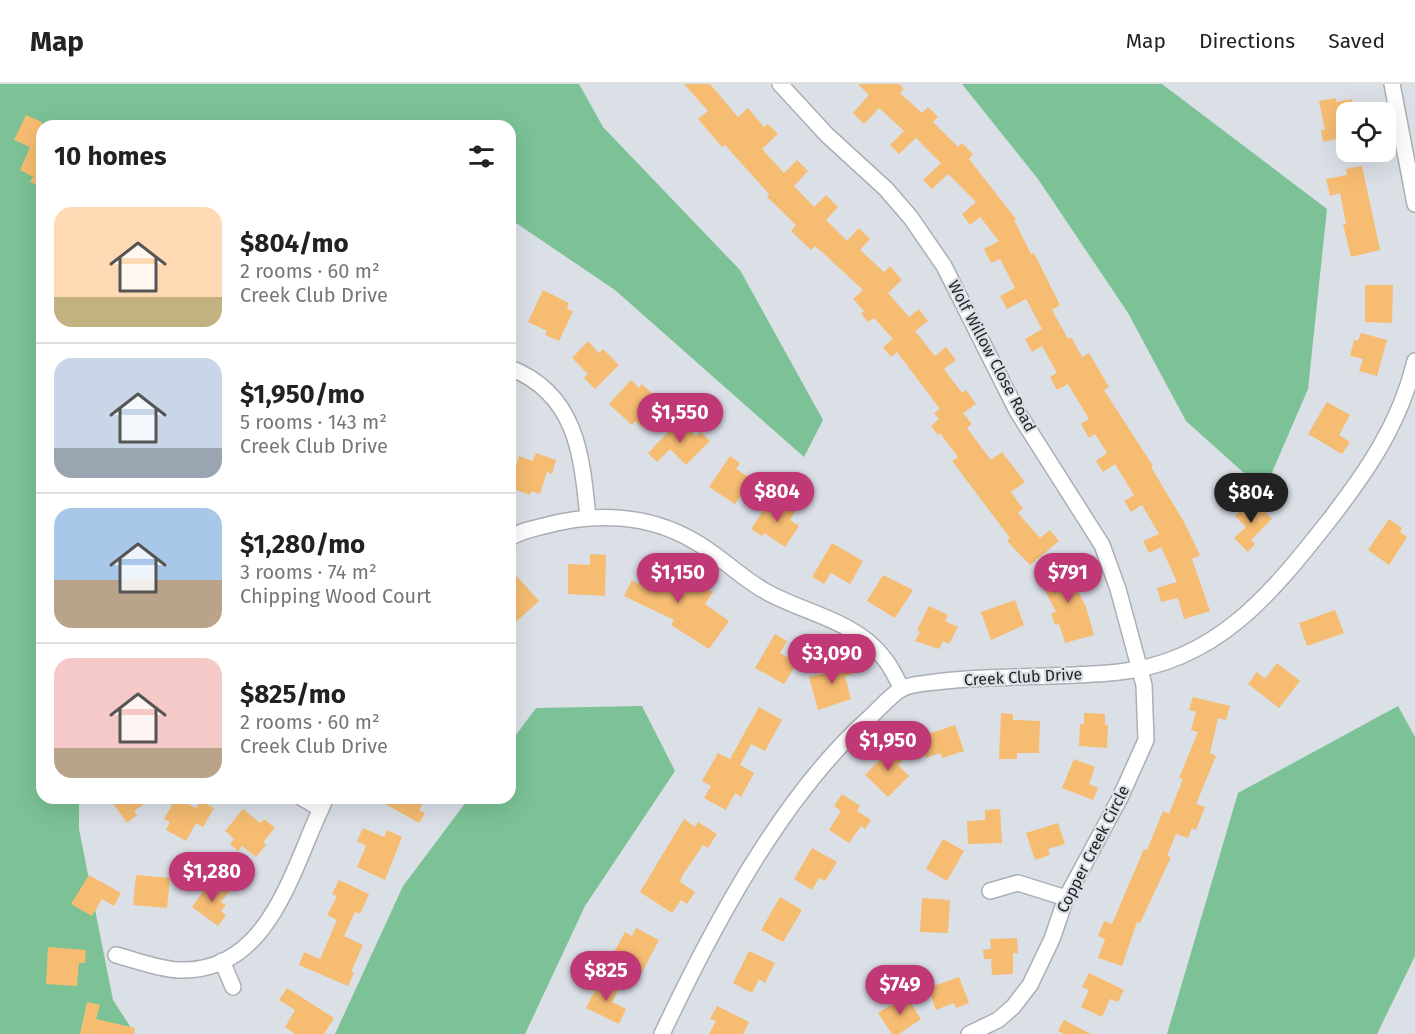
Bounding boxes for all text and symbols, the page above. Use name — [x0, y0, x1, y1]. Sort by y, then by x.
text: Map — [30, 25, 84, 58]
text: Map — [1126, 28, 1166, 54]
text: Directions — [1199, 28, 1295, 54]
text: Saved — [1328, 28, 1385, 54]
map controls — [1336, 102, 1396, 162]
button: locate — [1336, 102, 1396, 162]
icon: filters — [465, 140, 498, 173]
text: 10 homes — [54, 141, 167, 172]
text: $804/mo — [240, 228, 349, 259]
icon: home — [102, 231, 174, 303]
text: 2 rooms · 60 m² — [240, 259, 380, 283]
street label: Wolf Willow Close Road — [944, 277, 1040, 435]
text: Creek Club Drive — [240, 283, 388, 307]
text: $1,950/mo — [240, 379, 365, 410]
icon: home — [102, 382, 174, 454]
pin: $1,550 — [631, 393, 729, 444]
text: $1,550 — [651, 400, 709, 424]
text: 5 rooms · 143 m² — [240, 410, 387, 434]
text: Creek Club Drive — [240, 434, 388, 458]
pin: $804 — [741, 472, 813, 523]
pin: $804 — [1215, 473, 1287, 524]
text: $804 — [754, 479, 800, 503]
text: $804 — [1228, 480, 1274, 504]
text: $1,280/mo — [240, 529, 365, 560]
icon: home — [102, 532, 174, 604]
pin: $1,150 — [629, 553, 727, 604]
pin: $791 — [1032, 553, 1104, 604]
text: 3 rooms · 74 m² — [240, 560, 377, 584]
text: $1,150 — [651, 560, 705, 584]
text: $791 — [1048, 560, 1088, 584]
text: Chipping Wood Court — [240, 584, 431, 608]
pin: $3,090 — [783, 634, 881, 685]
text: $3,090 — [802, 641, 862, 665]
street label: Creek Club Drive — [963, 664, 1083, 690]
text: $825/mo — [240, 679, 346, 710]
icon: home — [102, 682, 174, 754]
text: 2 rooms · 60 m² — [240, 710, 380, 734]
pin: $1,950 — [839, 721, 937, 772]
text: $1,950 — [859, 728, 917, 752]
text: Creek Club Drive — [240, 734, 388, 758]
street label: Copper Creek Circle — [1053, 782, 1133, 916]
pin: $1,280 — [163, 852, 261, 903]
text: $1,280 — [183, 859, 241, 883]
pin: $825 — [570, 951, 642, 1002]
text: $825 — [584, 958, 628, 982]
pin: $749 — [864, 965, 936, 1016]
text: $749 — [879, 972, 921, 996]

